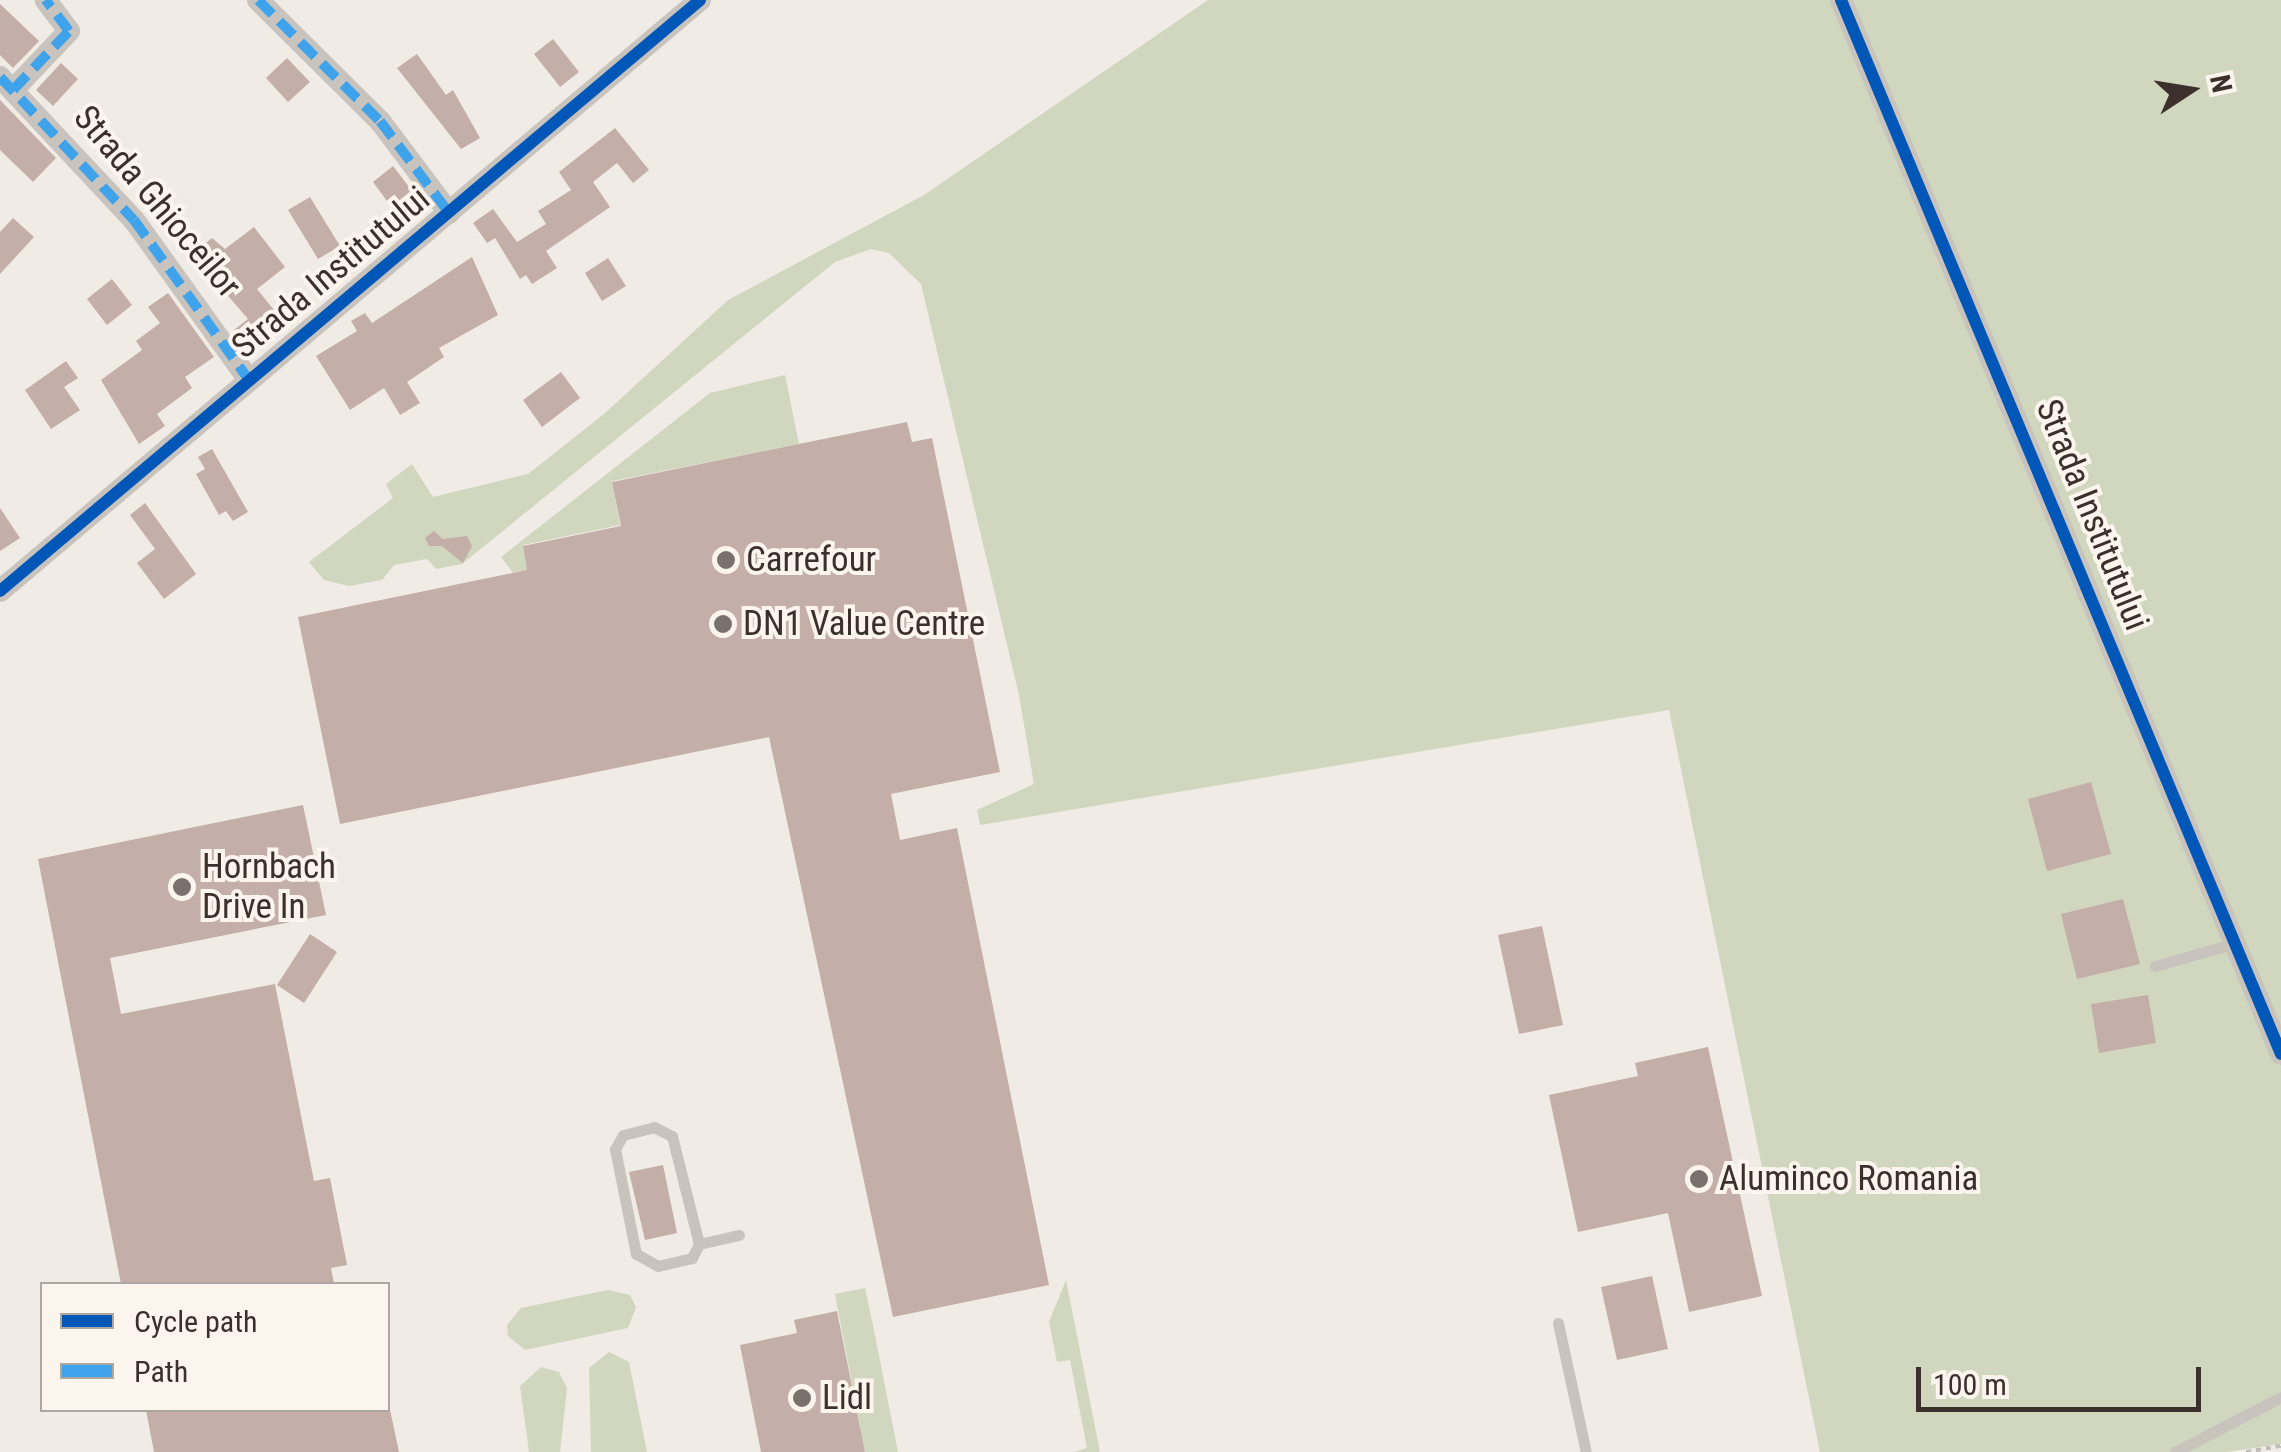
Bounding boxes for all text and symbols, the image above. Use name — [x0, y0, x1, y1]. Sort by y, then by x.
north arrow — [2141, 40, 2241, 140]
text: N — [2203, 72, 2239, 95]
street label: Strada Ghioceilor — [65, 98, 249, 306]
street label: Strada Institutului — [224, 178, 438, 368]
street label: Strada Institutului — [2027, 394, 2157, 636]
place label: Carrefour — [746, 539, 876, 581]
marker: Carrefour — [715, 549, 737, 571]
place label: DN1 Value Centre — [743, 603, 985, 645]
marker: DN1 Value Centre — [712, 613, 734, 635]
place label: Hornbach Drive In — [202, 846, 336, 928]
marker: Hornbach Drive In — [171, 876, 193, 898]
place label: Aluminco Romania — [1719, 1158, 1978, 1200]
marker: Aluminco Romania — [1688, 1168, 1710, 1190]
legend — [40, 1282, 390, 1412]
text: Cycle path — [134, 1304, 258, 1339]
scale bar — [1921, 1347, 2206, 1409]
text: Path — [134, 1354, 188, 1389]
text: 100 m — [1933, 1367, 2007, 1402]
place label: Lidl — [822, 1377, 872, 1419]
marker: Lidl — [791, 1387, 813, 1409]

